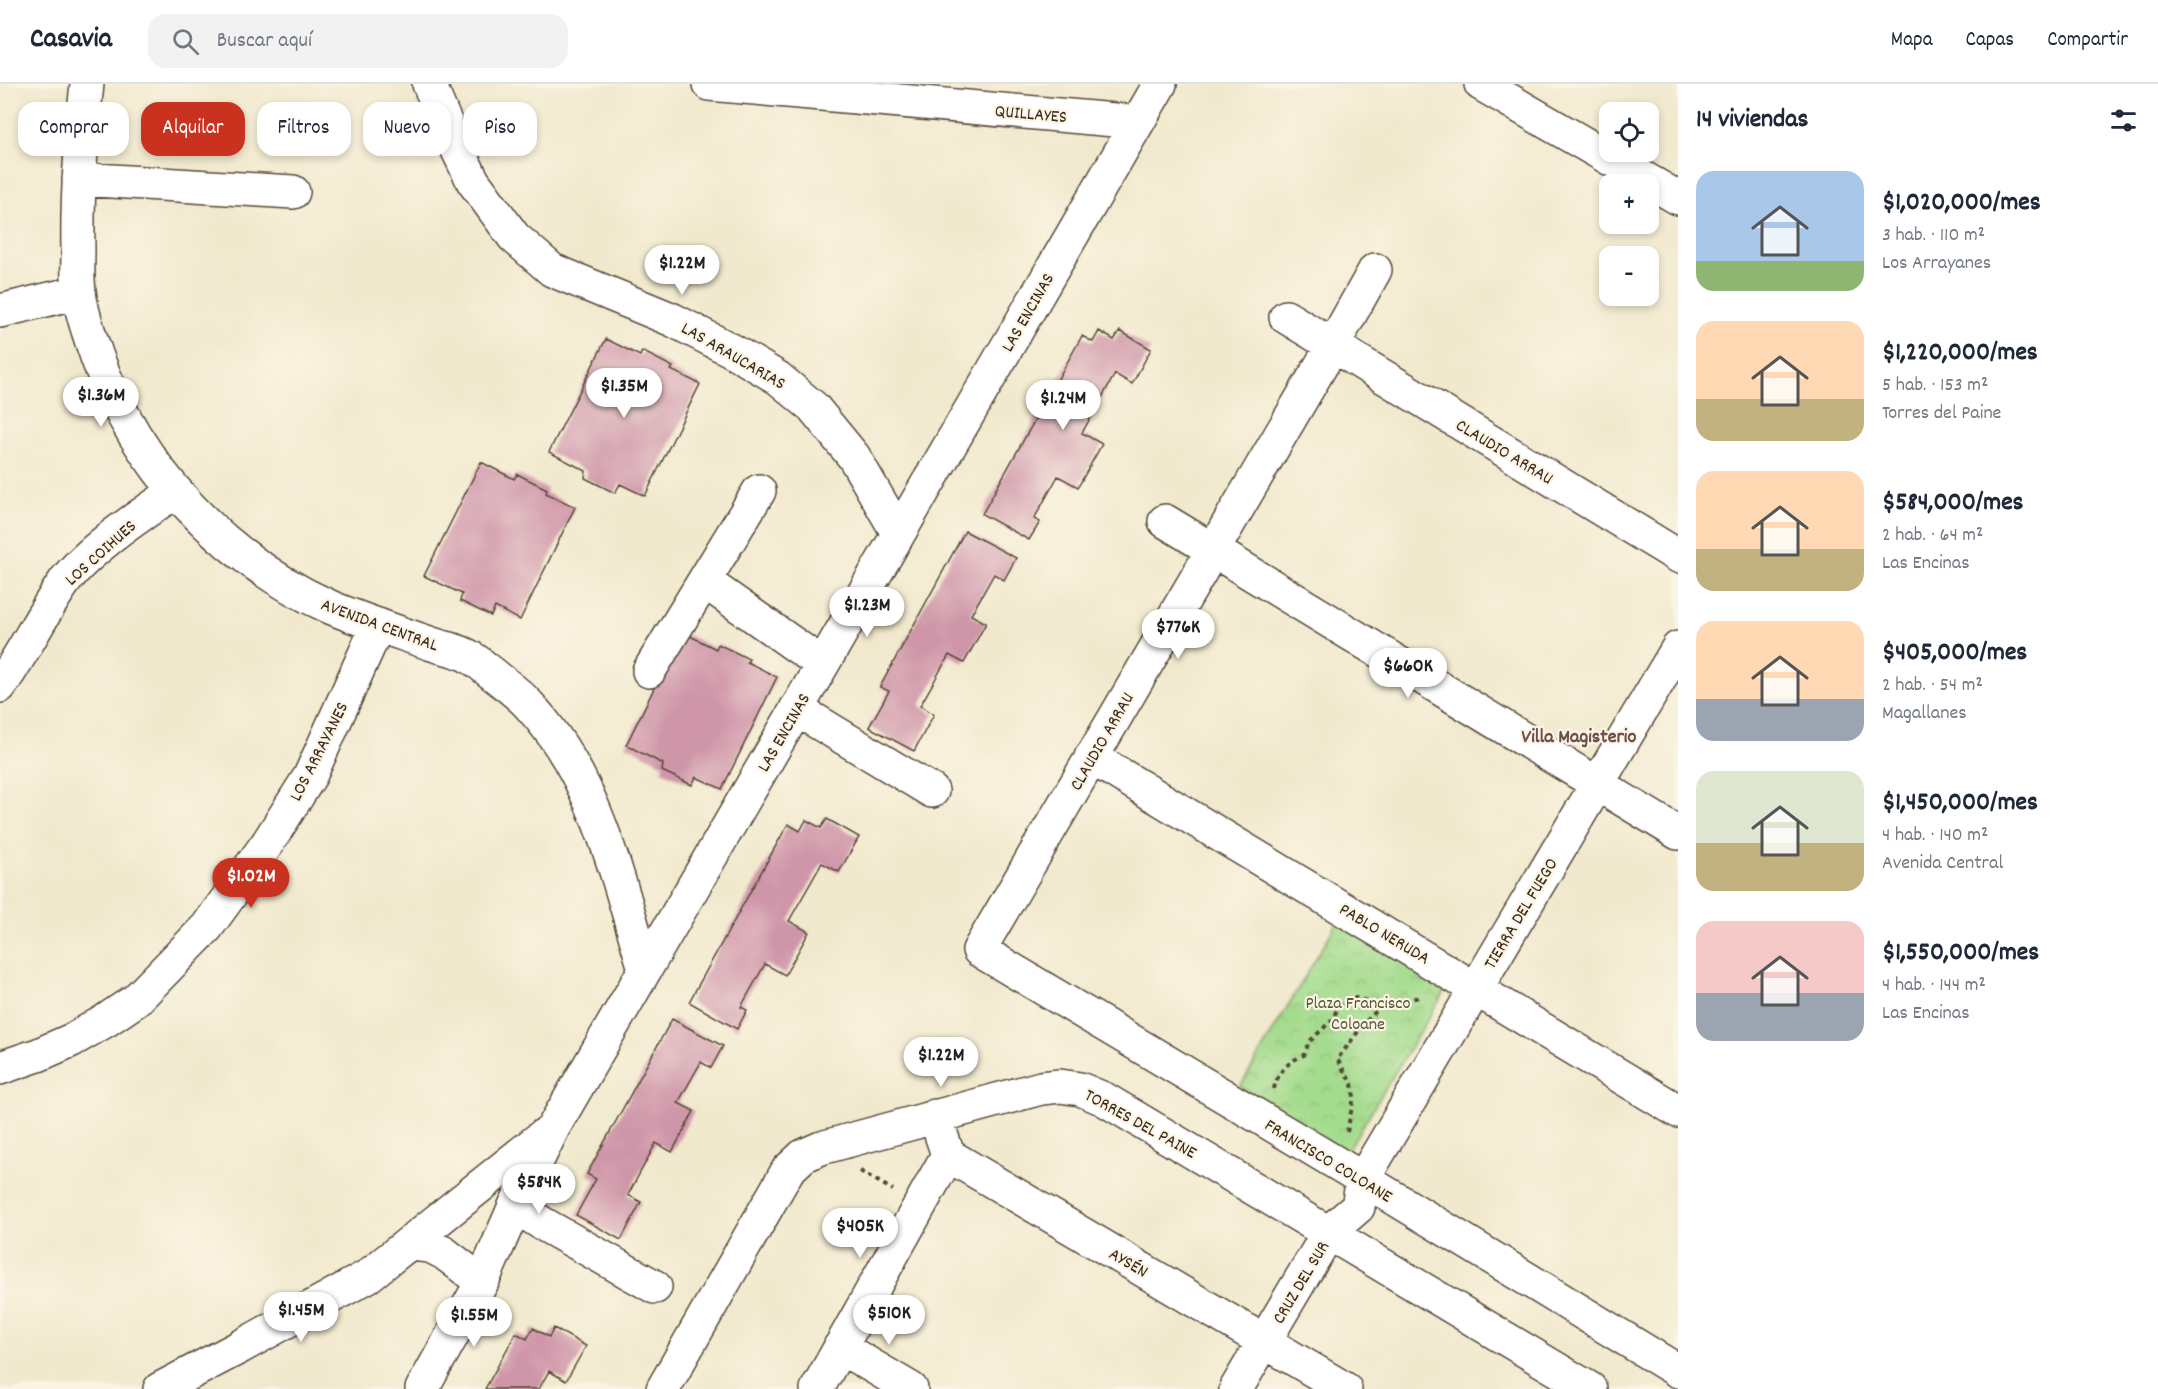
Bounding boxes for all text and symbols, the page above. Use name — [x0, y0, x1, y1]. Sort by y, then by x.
search box — [148, 14, 568, 68]
text: Casavia — [30, 21, 112, 61]
icon: search — [169, 25, 202, 58]
text: Buscar aquí — [217, 26, 312, 57]
text: Mapa — [1891, 26, 1933, 56]
text: Capas — [1966, 26, 2014, 56]
text: Compartir — [2047, 26, 2128, 56]
street label: QUILLAYES — [994, 100, 1068, 131]
chip: Comprar — [18, 102, 129, 156]
chip: Alquilar — [141, 102, 245, 156]
chip: Filtros — [257, 102, 351, 156]
chip: Nuevo — [363, 102, 451, 156]
chip: Piso — [463, 102, 537, 156]
map controls — [1599, 102, 1659, 306]
button: locate — [1599, 102, 1659, 162]
text: 14 viviendas — [1696, 102, 1808, 139]
icon: filters — [2107, 104, 2140, 137]
button: + — [1599, 174, 1659, 234]
text: $1,020,000/mes — [1882, 185, 2041, 222]
icon: home — [1744, 195, 1816, 267]
text: 3 hab. · 110 m² — [1882, 222, 1985, 250]
pin: $1.22M — [633, 245, 731, 296]
button: − — [1599, 246, 1659, 306]
text: $1.22M — [658, 250, 706, 278]
text: Los Arrayanes — [1882, 250, 1991, 278]
street label: LAS ENCINAS — [996, 269, 1062, 357]
street label: LAS ARAUCARIAS — [676, 317, 790, 397]
text: $1,220,000/mes — [1882, 335, 2038, 372]
icon: home — [1744, 345, 1816, 417]
pin: $1.35M — [575, 368, 673, 419]
text: 5 hab. · 153 m² — [1882, 372, 1988, 400]
text: $1.35M — [600, 373, 648, 401]
pin: $1.36M — [52, 377, 150, 428]
pin: $1.24M — [1014, 380, 1112, 431]
text: $1.36M — [77, 382, 125, 410]
text: $1.24M — [1040, 385, 1086, 413]
text: Torres del Paine — [1882, 400, 2001, 428]
street label: CLAUDIO ARRAU — [1450, 414, 1557, 492]
text: $584,000/mes — [1882, 485, 2024, 522]
icon: home — [1744, 495, 1816, 567]
street label: LOS COIHUES — [60, 515, 143, 593]
text: 2 hab. · 64 m² — [1882, 522, 1983, 550]
text: Las Encinas — [1882, 550, 1970, 578]
pin: $1.23M — [818, 587, 916, 638]
text: $1.23M — [843, 592, 891, 620]
street label: AVENIDA CENTRAL — [317, 593, 442, 659]
pin: $776K — [1136, 609, 1220, 660]
text: $776K — [1156, 614, 1200, 642]
text: $405,000/mes — [1882, 635, 2027, 672]
icon: home — [1744, 645, 1816, 717]
pin: $660K — [1366, 648, 1450, 699]
text: $660K — [1383, 653, 1433, 681]
text: 2 hab. · 54 m² — [1882, 672, 1983, 700]
street label: CLAUDIO ARRAU — [1065, 688, 1141, 796]
street label: LAS ENCINAS — [752, 689, 818, 777]
street label: LOS ARRAYANES — [284, 698, 356, 806]
text: Magallanes — [1882, 700, 1967, 728]
district label: Villa Magisterio — [1522, 724, 1637, 752]
text: $1,450,000/mes — [1882, 785, 2038, 822]
icon: home — [1744, 795, 1816, 867]
text: 4 hab. · 140 m² — [1882, 822, 1988, 850]
text: Avenida Central — [1882, 850, 2003, 878]
street label: TIERRA DEL FUEGO — [1479, 854, 1565, 975]
pin: $1.02M — [202, 858, 300, 909]
text: $1.02M — [226, 863, 276, 891]
street label: PABLO NERUDA — [1334, 898, 1434, 972]
text: $1,550,000/mes — [1882, 935, 2039, 972]
icon: home — [1744, 945, 1816, 1017]
text: 4 hab. · 144 m² — [1882, 972, 1986, 1000]
park label: Plaza Francisco Coloane — [1305, 992, 1411, 1038]
text: Las Encinas — [1882, 1000, 1970, 1028]
pin: $1.22M — [892, 1037, 990, 1088]
text: $1.22M — [917, 1042, 965, 1070]
street label: TORRES DEL PAINE — [1079, 1084, 1200, 1166]
street label: FRANCISCO COLOANE — [1259, 1114, 1396, 1210]
pin: $584K — [497, 1164, 581, 1215]
text: $584K — [517, 1169, 561, 1197]
pin: $405K — [818, 1208, 902, 1259]
text: $405K — [836, 1213, 884, 1241]
street label: CRUZ DEL SUR — [1268, 1237, 1337, 1329]
street label: AYSÉN — [1104, 1243, 1152, 1285]
pin: $1.45M — [252, 1292, 350, 1343]
pin: $510K — [847, 1295, 931, 1346]
text: $1.45M — [277, 1297, 325, 1325]
pin: $1.55M — [425, 1297, 523, 1348]
text: $510K — [867, 1300, 911, 1328]
text: $1.55M — [450, 1302, 498, 1330]

